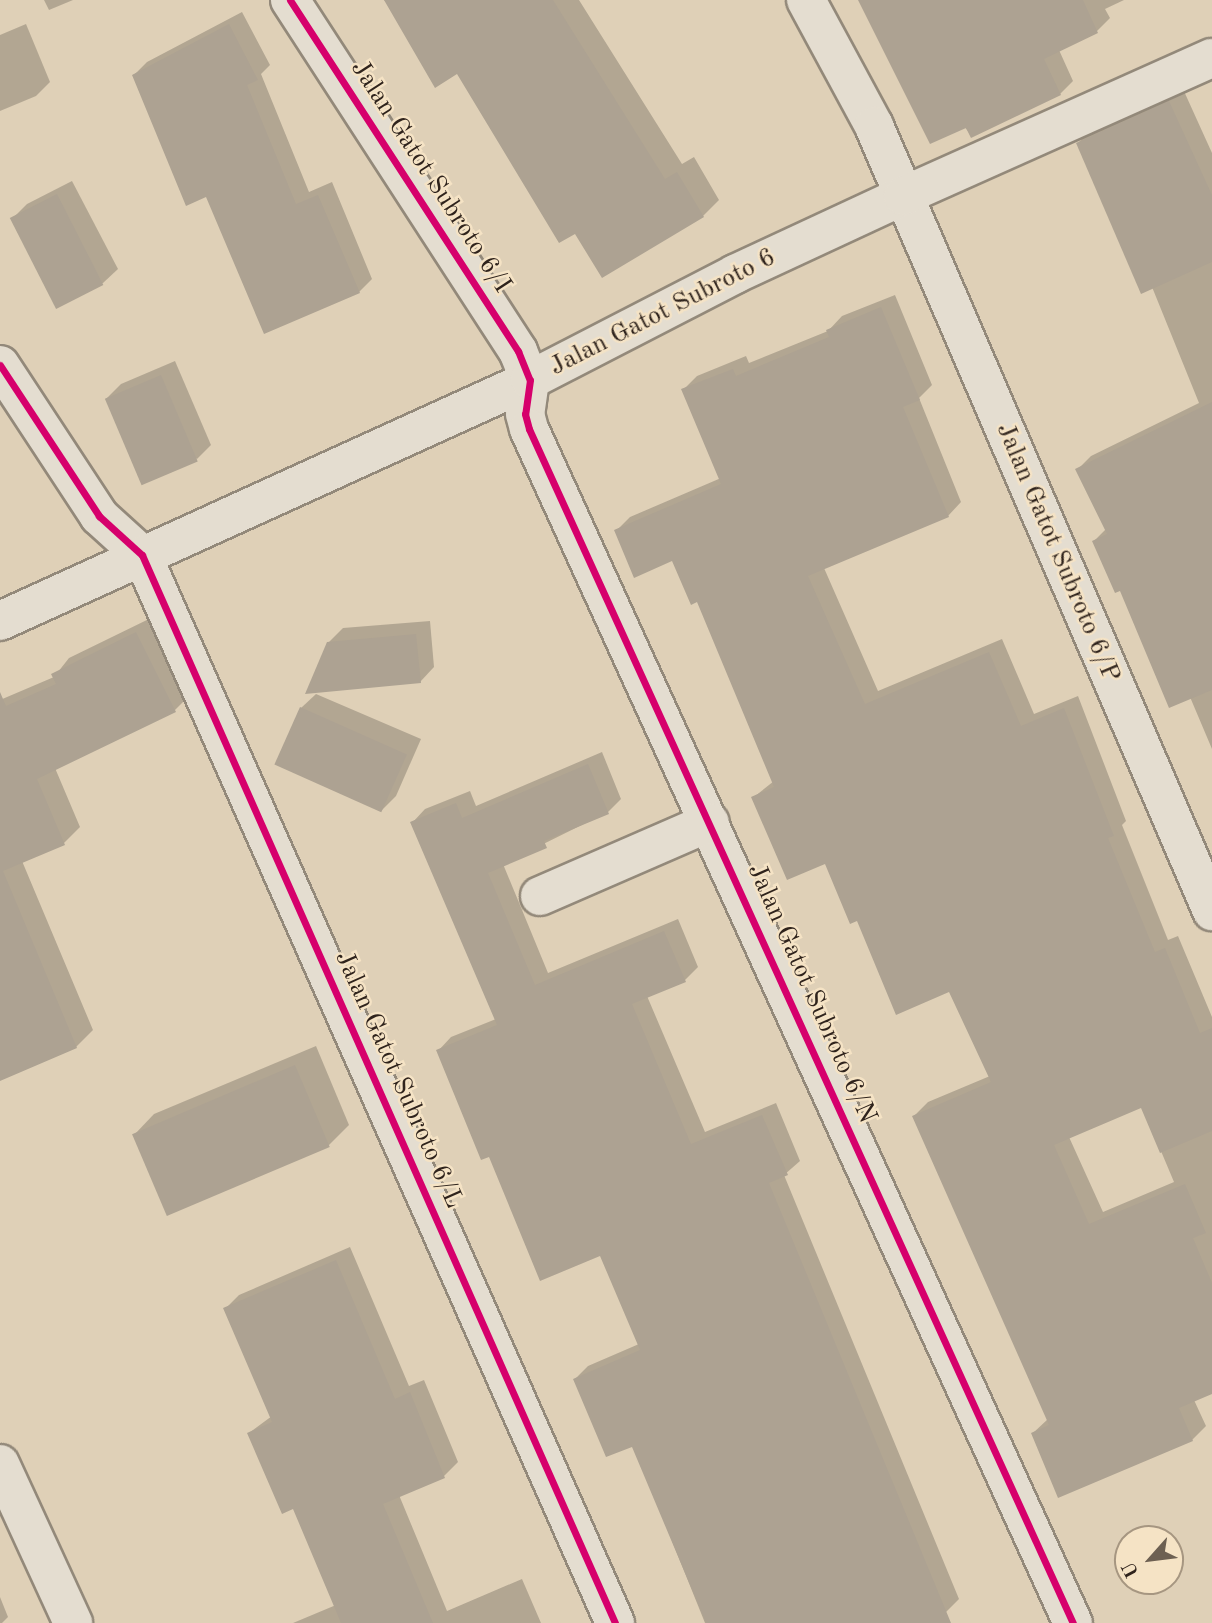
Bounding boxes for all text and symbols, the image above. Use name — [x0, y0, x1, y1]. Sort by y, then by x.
street label: Jalan Gatot Subroto 6/I — [343, 55, 517, 299]
street label: Jalan Gatot Subroto 6 — [545, 243, 781, 383]
street label: Jalan Gatot Subroto 6/P — [988, 419, 1126, 687]
street label: Jalan Gatot Subroto 6/N — [740, 859, 882, 1129]
street label: Jalan Gatot Subroto 6/L — [327, 947, 469, 1213]
north arrow — [1114, 1525, 1184, 1595]
text: U — [1120, 1558, 1144, 1580]

